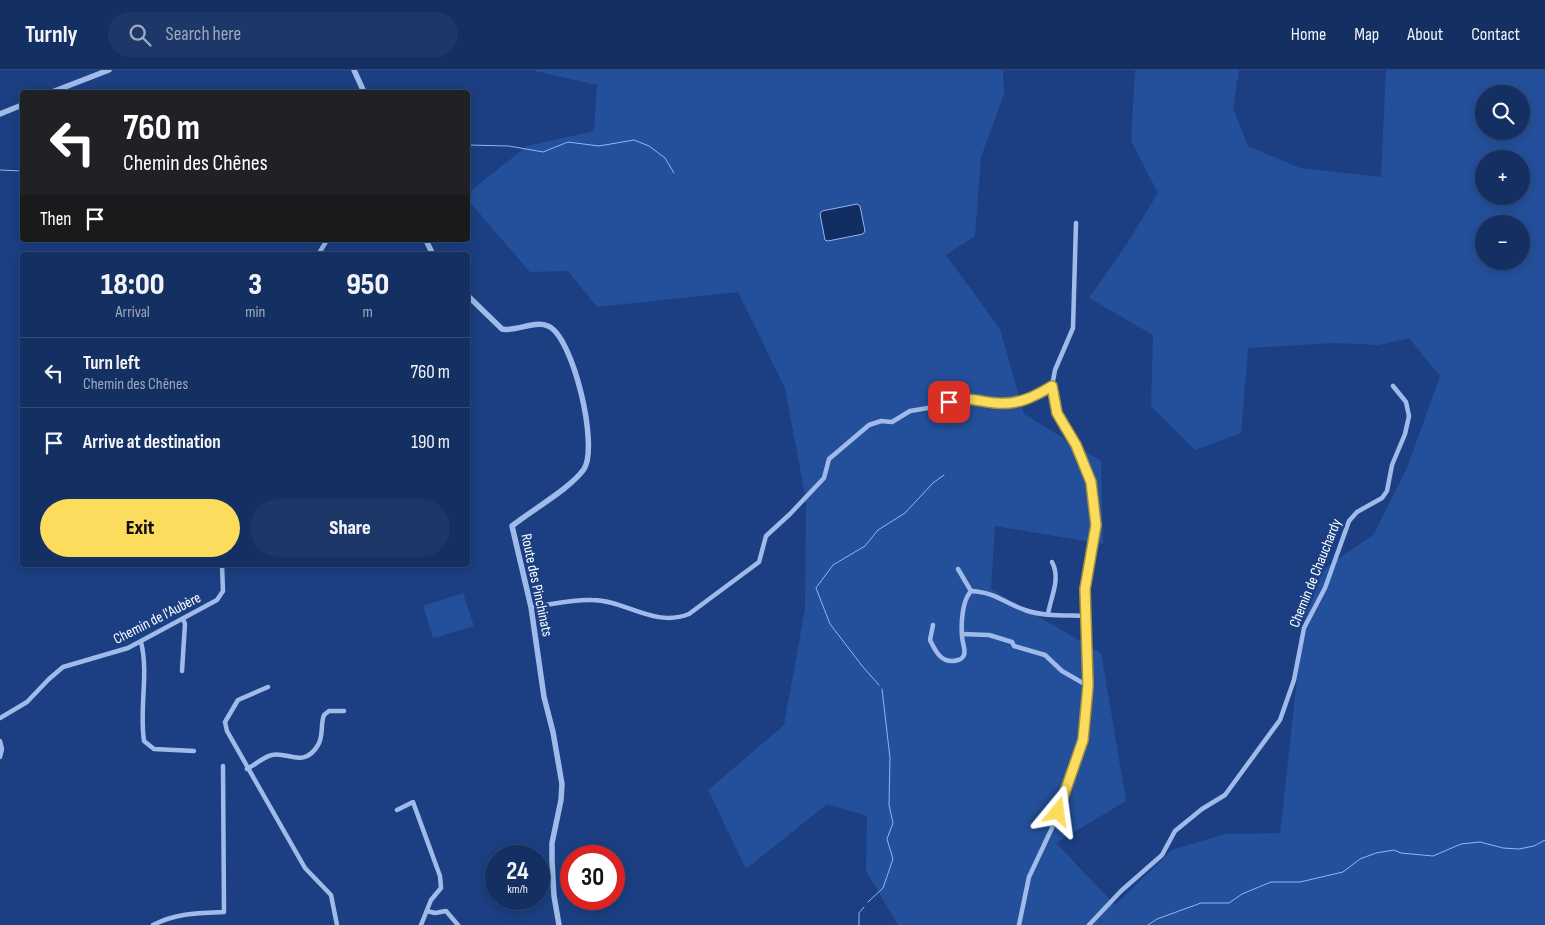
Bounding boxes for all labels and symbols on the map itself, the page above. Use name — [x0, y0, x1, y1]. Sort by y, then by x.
pin — [928, 381, 970, 423]
street label: Chemin de Chauchardy — [1285, 516, 1346, 630]
street label: Route des Pinchinats — [516, 532, 557, 638]
street label: Chemin de l'Aubère — [110, 588, 204, 649]
position arrow — [1031, 785, 1083, 837]
speed limit sign: 30 — [560, 845, 625, 910]

